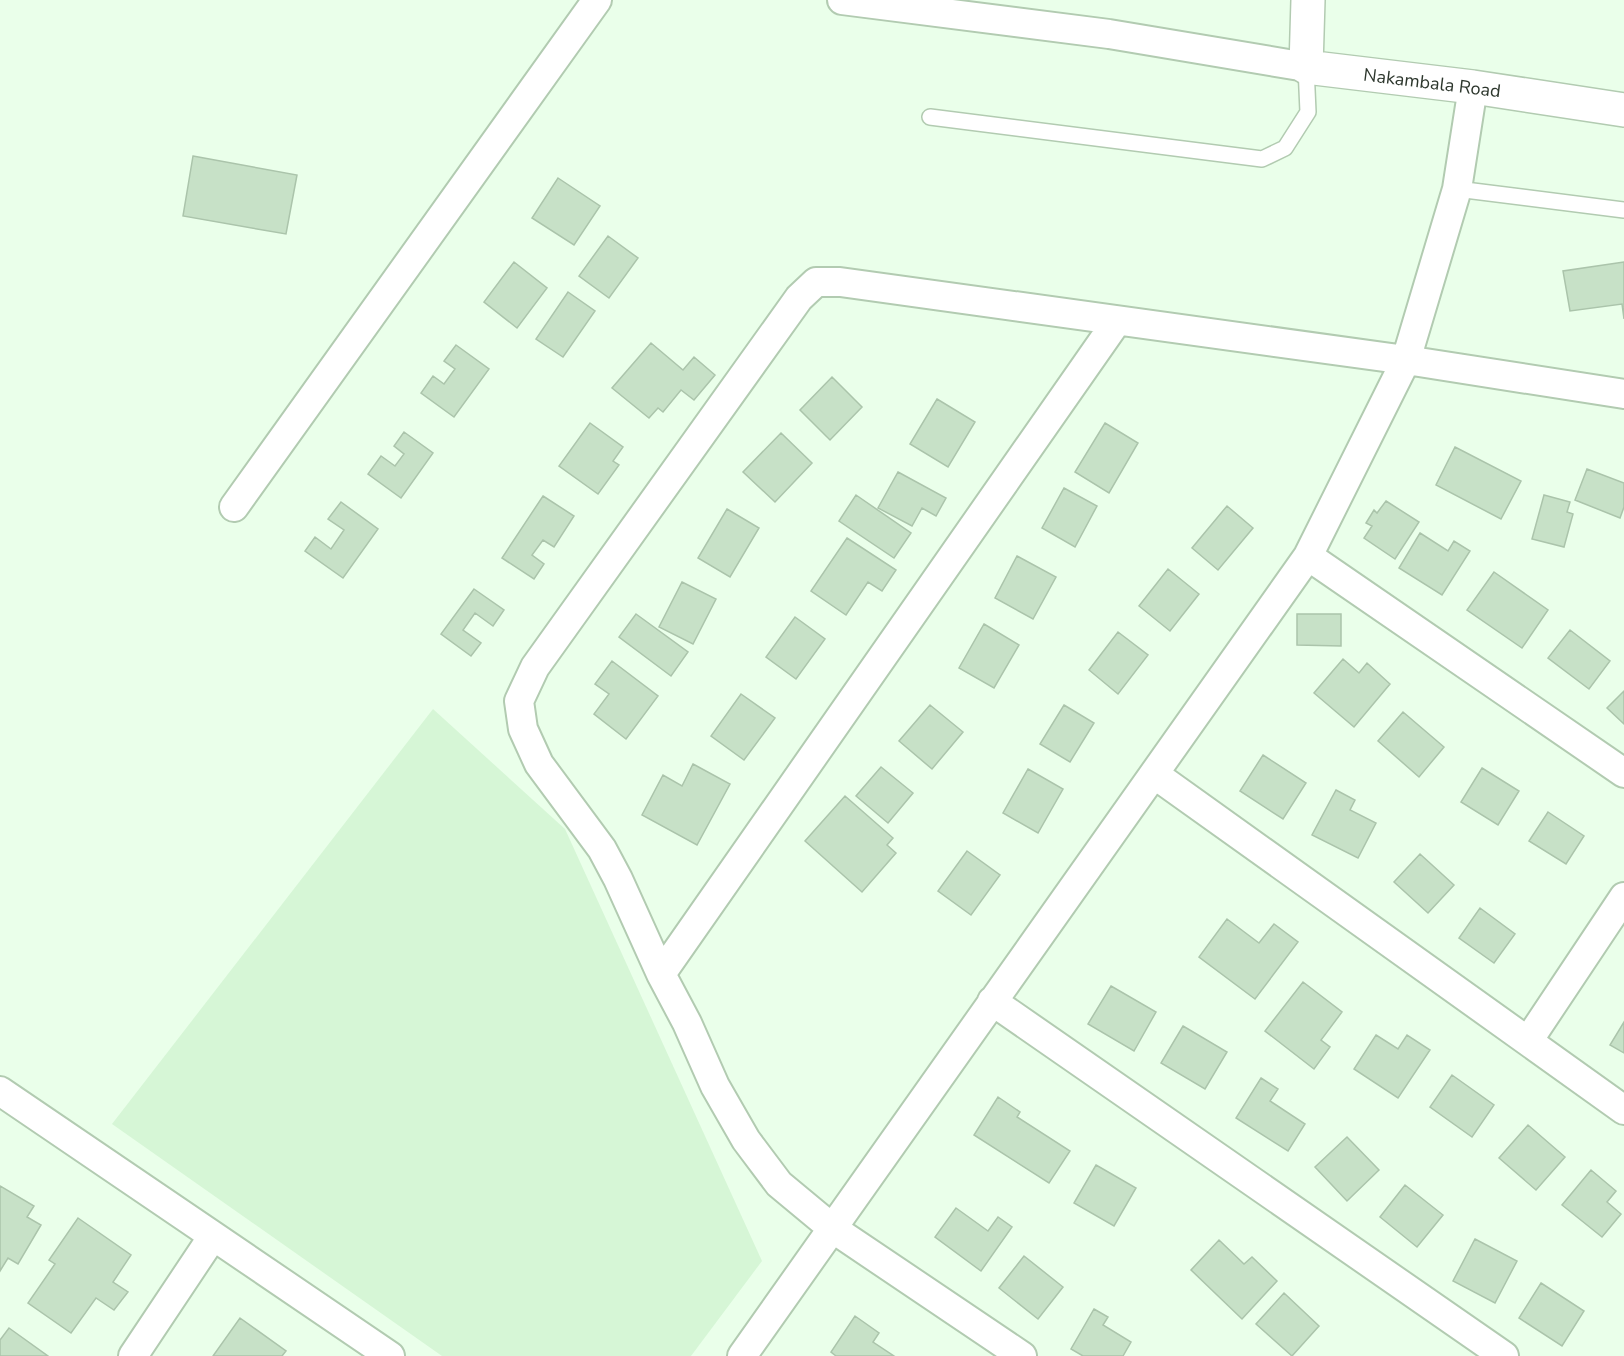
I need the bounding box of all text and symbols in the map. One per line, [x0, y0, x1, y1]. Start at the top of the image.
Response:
street label: Nakambala Road [1362, 63, 1502, 103]

